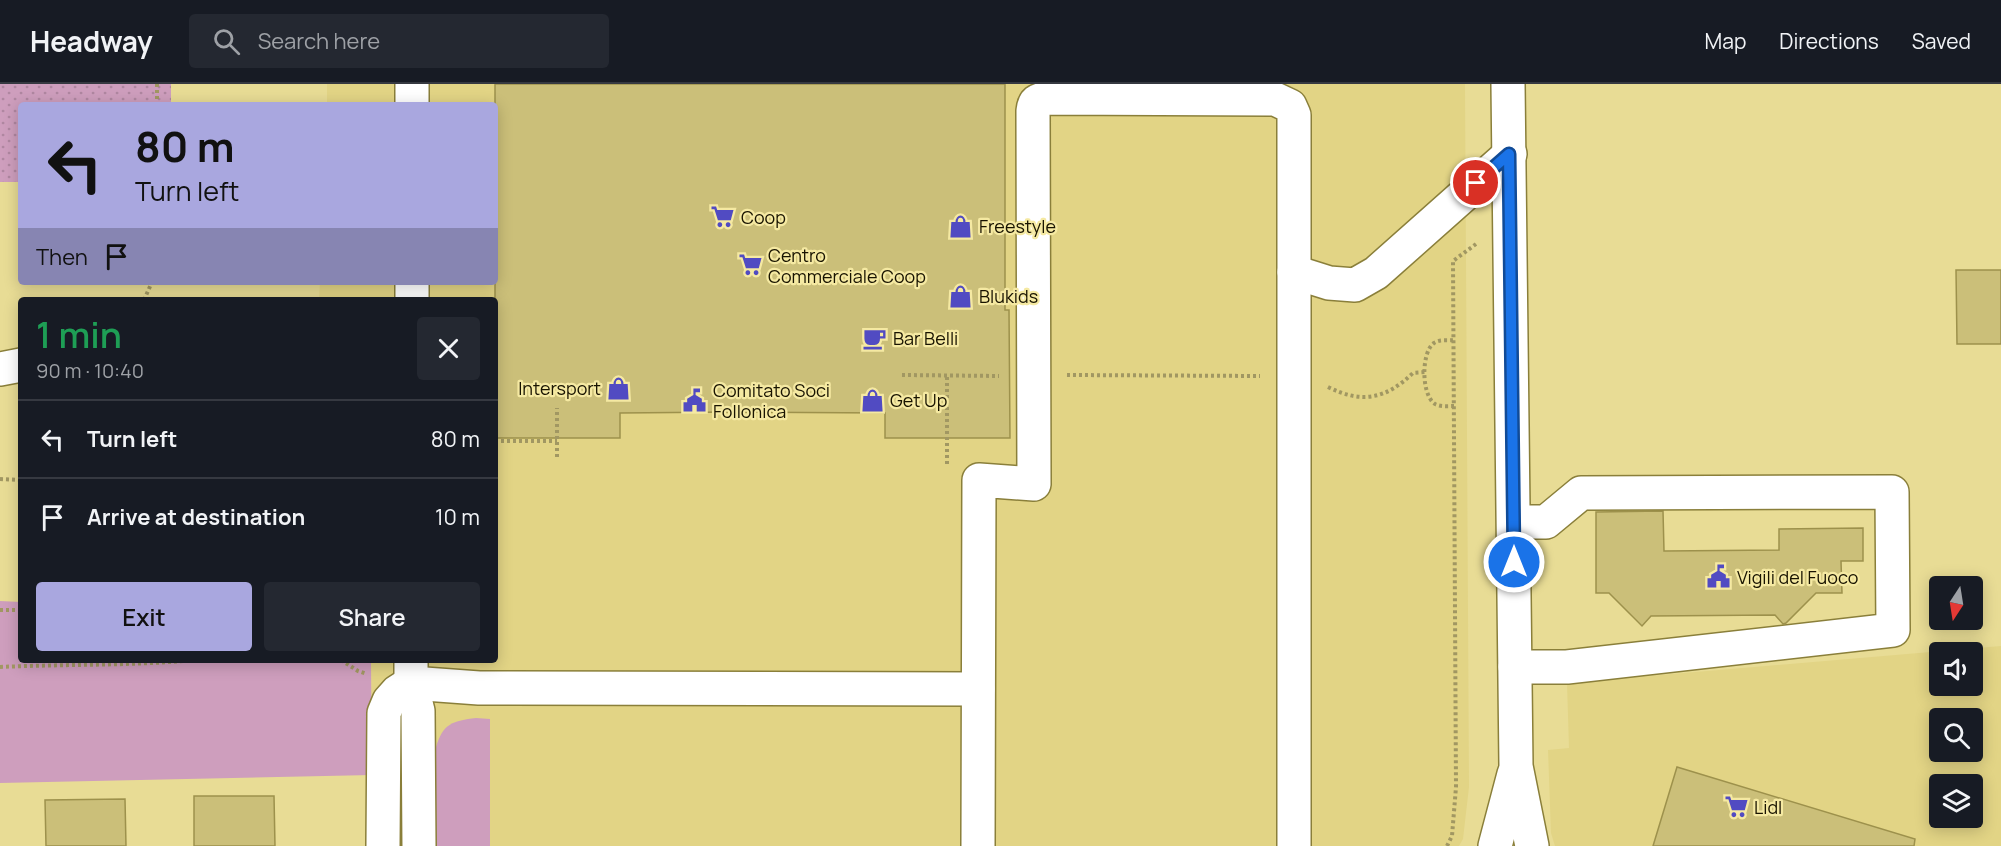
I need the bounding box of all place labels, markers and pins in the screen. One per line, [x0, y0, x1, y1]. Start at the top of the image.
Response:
pin [1450, 157, 1501, 208]
supermarket icon: Coop [710, 204, 736, 230]
place label: Coop [741, 205, 786, 229]
shop icon: Freestyle [948, 213, 974, 239]
place label: Freestyle [979, 214, 1056, 238]
place label: Centro Commerciale Coop [768, 243, 926, 288]
supermarket icon: Centro Commerciale Coop [737, 252, 763, 278]
shop icon: Blukids [948, 283, 974, 309]
place label: Blukids [979, 284, 1038, 308]
cafe icon: Bar Belli [862, 325, 888, 351]
place label: Bar Belli [893, 326, 958, 350]
shop icon: Intersport [606, 375, 632, 401]
place label: Intersport [518, 376, 601, 400]
place label: Comitato Soci Follonica [713, 378, 830, 423]
public building icon: Comitato Soci Follonica [682, 387, 708, 413]
shop icon: Get Up [859, 387, 885, 413]
place label: Get Up [890, 388, 947, 412]
public building icon: Vigili del Fuoco [1706, 564, 1732, 590]
place label: Vigili del Fuoco [1737, 565, 1858, 589]
supermarket icon: Lidl [1723, 794, 1749, 820]
place label: Lidl [1754, 795, 1782, 819]

